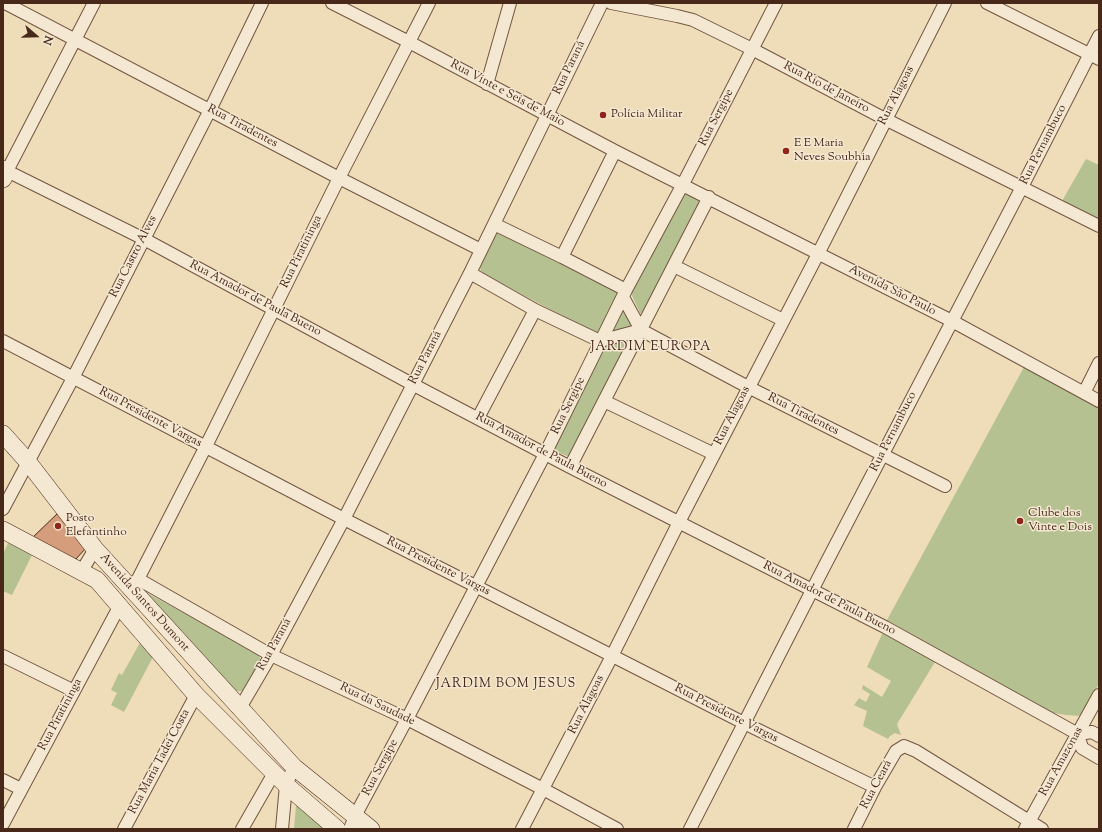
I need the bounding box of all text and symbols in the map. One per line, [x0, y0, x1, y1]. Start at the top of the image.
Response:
north arrow [16, 16, 56, 56]
text: N [38, 33, 56, 47]
street label: Rua Paraná [551, 39, 589, 97]
street label: Rua Vinte e Seis de Maio [447, 58, 567, 130]
street label: Rua Rio de Janeiro [781, 59, 871, 117]
street label: Rua Alagoas [876, 64, 918, 128]
street label: Rua Sergipe [697, 87, 737, 149]
street label: Rua Tiradentes [204, 102, 280, 152]
street label: Rua Pernambuco [1018, 103, 1070, 187]
place label: Polícia Militar [611, 108, 682, 122]
marker: Polícia Militar [598, 110, 608, 120]
place label: E E Maria Neves Soubhia [794, 137, 871, 165]
marker: E E Maria Neves Soubhia [781, 146, 791, 156]
street label: Rua Piratininga [278, 213, 326, 291]
street label: Rua Castro Alves [107, 214, 161, 300]
street label: Rua Amador de Paula Bueno [187, 258, 323, 340]
street label: Avenida São Paulo [846, 263, 938, 319]
street label: Rua Paraná [406, 329, 446, 387]
district label: JARDIM EUROPA [590, 340, 712, 356]
street label: Rua Sergipe [549, 375, 589, 437]
street label: Rua Alagoas [712, 384, 754, 448]
street label: Rua Presidente Vargas [96, 385, 204, 451]
street label: Rua Pernambuco [868, 390, 920, 474]
street label: Rua Tiradentes [765, 391, 841, 439]
street label: Rua Amador de Paula Bueno [473, 410, 609, 492]
place label: Clube dos Vinte e Dois [1028, 507, 1092, 535]
place label: Posto Elefantinho [66, 512, 127, 540]
marker: Clube dos Vinte e Dois [1015, 516, 1025, 526]
marker: Posto Elefantinho [53, 521, 63, 531]
street label: Rua Presidente Vargas [384, 535, 492, 599]
street label: Avenida Santos Dumont [96, 551, 192, 655]
street label: Rua Amador de Paula Bueno [760, 559, 898, 639]
street label: Rua Paraná [255, 616, 295, 674]
street label: Rua Alagoas [566, 673, 608, 737]
street label: Rua Piratininga [36, 677, 86, 753]
district label: JARDIM BOM JESUS [436, 677, 576, 693]
street label: Rua da Saudade [337, 681, 417, 729]
street label: Rua Presidente Vargas [672, 682, 780, 746]
street label: Rua Maria Tadei Costa [126, 707, 194, 817]
street label: Rua Amazonas [1037, 725, 1087, 799]
street label: Rua Sergipe [360, 737, 402, 799]
street label: Rua Ceará [858, 758, 896, 812]

